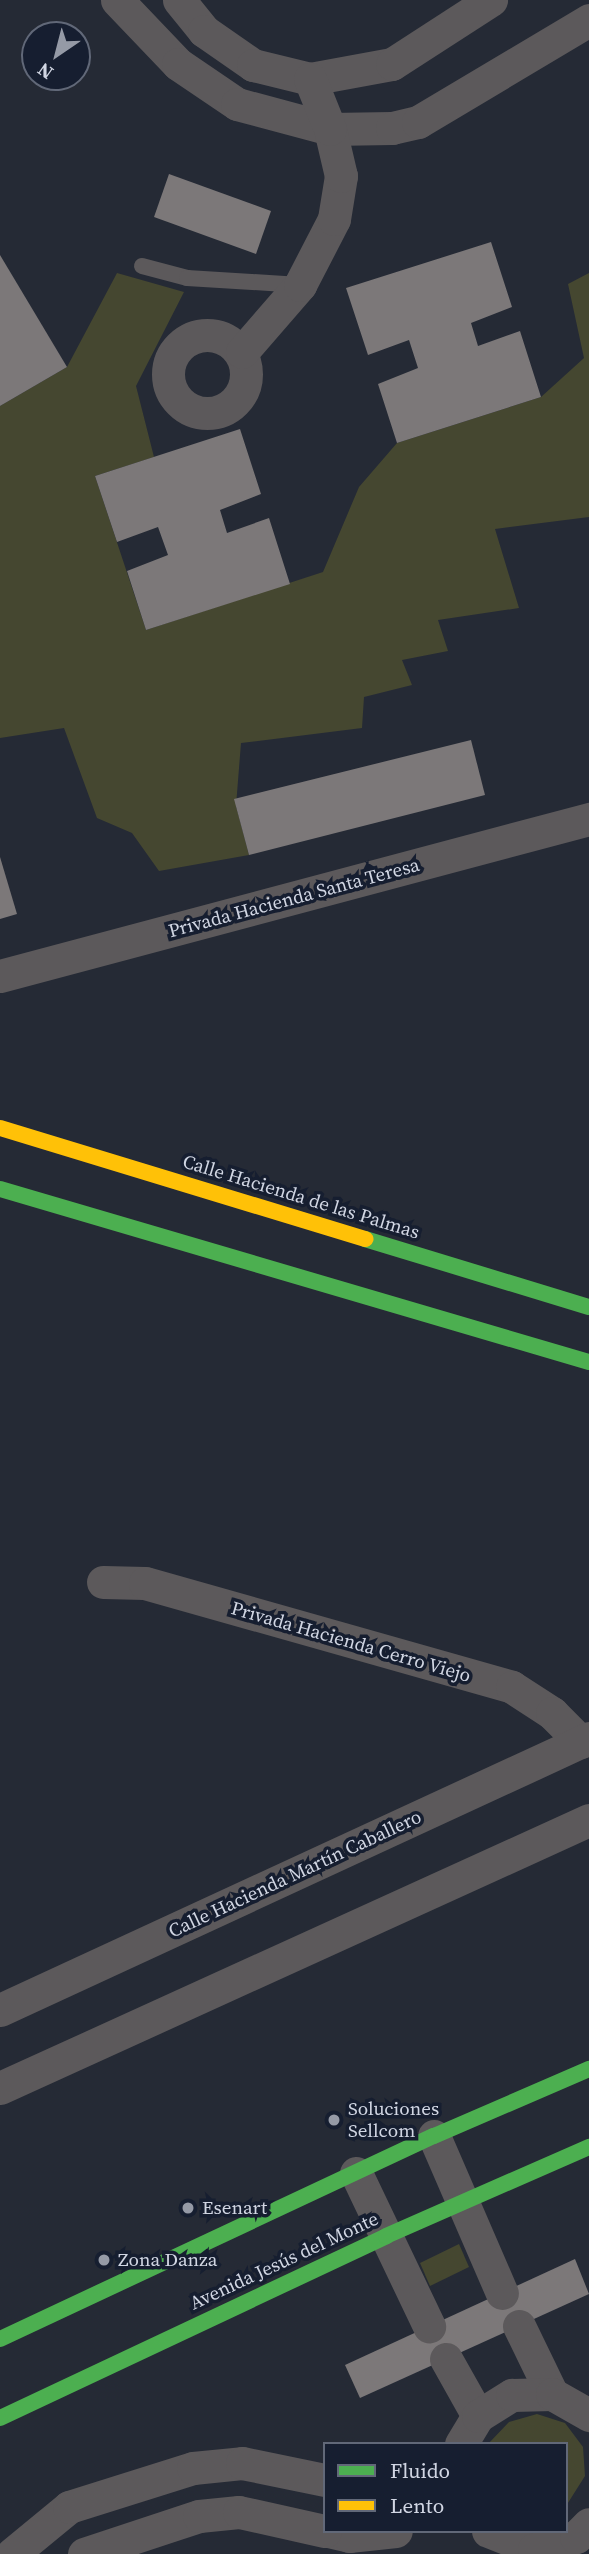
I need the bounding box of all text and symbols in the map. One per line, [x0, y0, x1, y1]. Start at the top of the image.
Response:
north arrow [21, 21, 91, 91]
text: N [32, 57, 58, 86]
street label: Privada Hacienda Santa Teresa [166, 853, 422, 943]
street label: Calle Hacienda de las Palmas [180, 1150, 422, 1244]
street label: Privada Hacienda Cerro Viejo [228, 1597, 474, 1687]
street label: Calle Hacienda Martín Caballero [165, 1805, 425, 1943]
place label: Soluciones Sellcom [348, 2098, 439, 2142]
marker: Soluciones Sellcom [326, 2112, 342, 2128]
place label: Esenart [202, 2197, 267, 2219]
marker: Esenart [180, 2200, 196, 2216]
street label: Avenida Jesús del Monte [186, 2207, 382, 2315]
place label: Zona Danza [118, 2249, 217, 2271]
marker: Zona Danza [96, 2252, 112, 2268]
legend [323, 2442, 568, 2533]
text: Fluido [390, 2456, 450, 2485]
text: Lento [390, 2491, 444, 2520]

